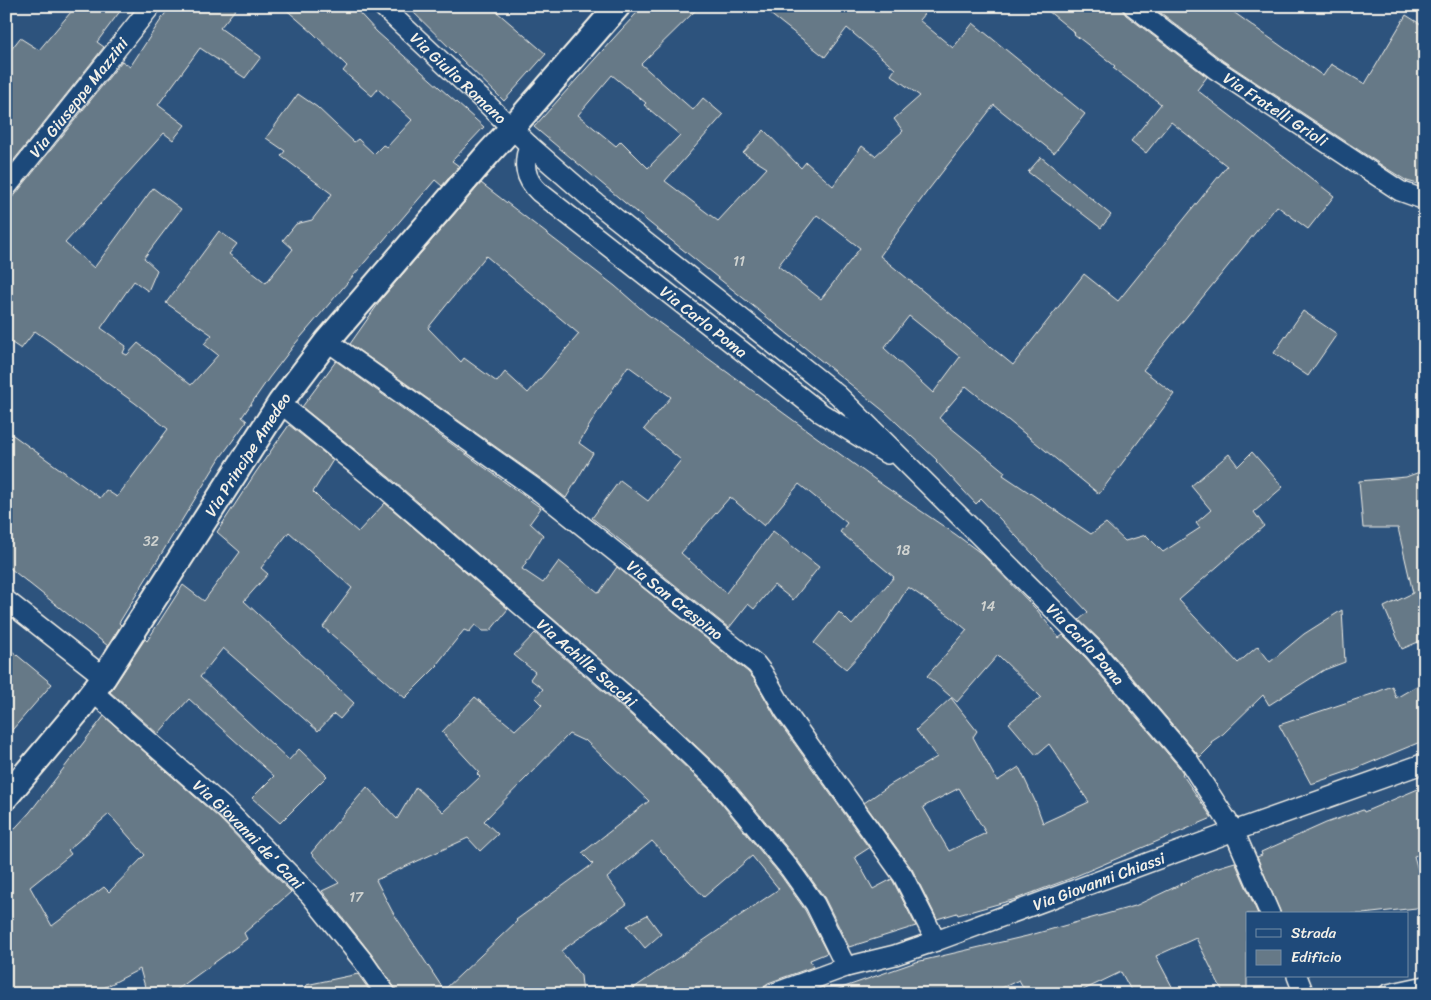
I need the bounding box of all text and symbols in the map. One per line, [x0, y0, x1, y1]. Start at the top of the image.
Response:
street label: Via Giulio Romano [403, 24, 514, 131]
street label: Via Giuseppe Mazzini [21, 30, 136, 164]
street label: Via Fratelli Grioli [1217, 64, 1334, 155]
house number: 11 [733, 249, 745, 274]
street label: Via Carlo Poma [654, 277, 754, 365]
street label: Via Principe Amedeo [196, 385, 298, 522]
house number: 32 [143, 529, 159, 554]
house number: 18 [896, 538, 911, 563]
street label: Via San Crespino [620, 552, 730, 648]
house number: 14 [981, 594, 996, 619]
street label: Via Carlo Poma [1039, 595, 1133, 692]
street label: Via Achille Sacchi [530, 610, 645, 715]
street label: Via Giovanni de' Cani [186, 772, 312, 897]
street label: Via Giovanni Chiassi [1028, 843, 1170, 919]
house number: 17 [349, 885, 364, 910]
legend [1246, 912, 1408, 978]
text: Strada [1291, 920, 1337, 946]
text: Edificio [1291, 944, 1342, 970]

